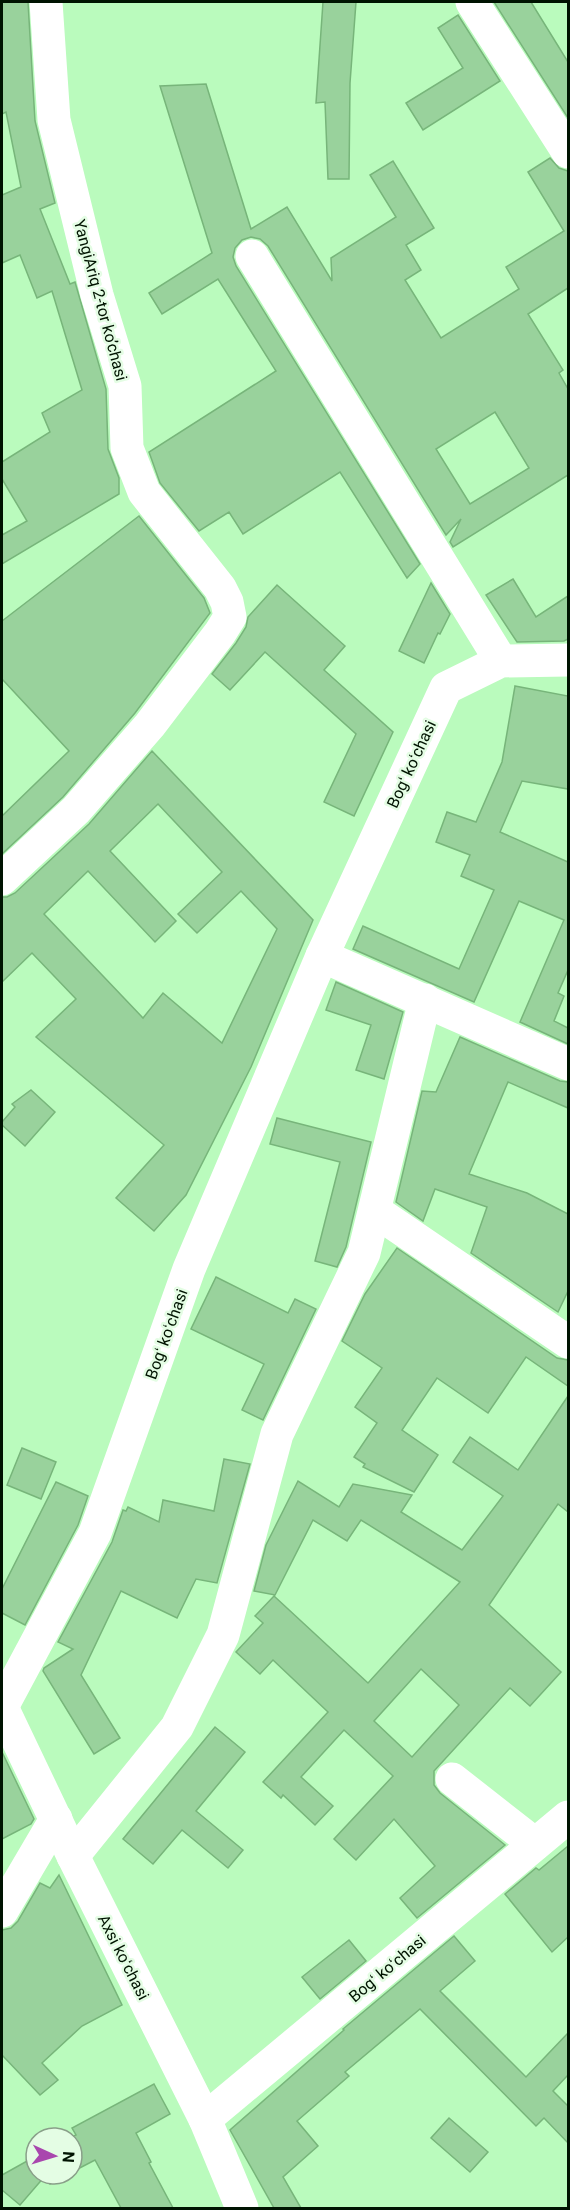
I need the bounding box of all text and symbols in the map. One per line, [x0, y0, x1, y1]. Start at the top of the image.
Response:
street label: YangiАriq 2-tor koʼchasi [70, 217, 131, 383]
street label: Bogʻ koʻchasi [383, 717, 440, 811]
street label: Bogʻ koʻchasi [141, 1287, 192, 1382]
street label: Axsi koʻchasi [94, 1911, 153, 2003]
street label: Bogʻ koʻchasi [345, 1931, 430, 2006]
north arrow [24, 2126, 84, 2186]
text: N [59, 2151, 78, 2163]

